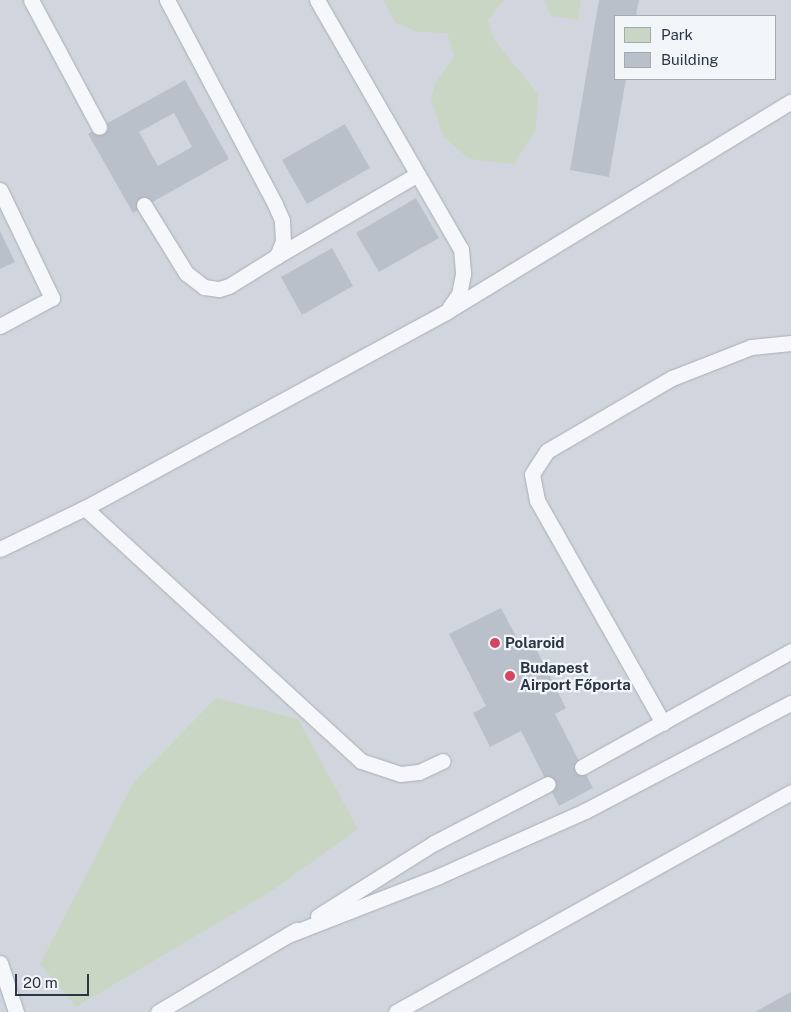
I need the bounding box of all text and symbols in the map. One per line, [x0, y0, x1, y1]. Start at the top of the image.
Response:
legend [614, 15, 776, 80]
text: Park [661, 26, 693, 43]
text: Building [661, 51, 719, 68]
place label: Polaroid [505, 634, 564, 652]
marker: Polaroid [489, 637, 501, 649]
place label: Budapest Airport Főporta [520, 658, 631, 693]
marker: Budapest Airport Főporta [504, 670, 516, 682]
scale bar [18, 964, 91, 996]
text: 20 m [23, 974, 58, 991]

